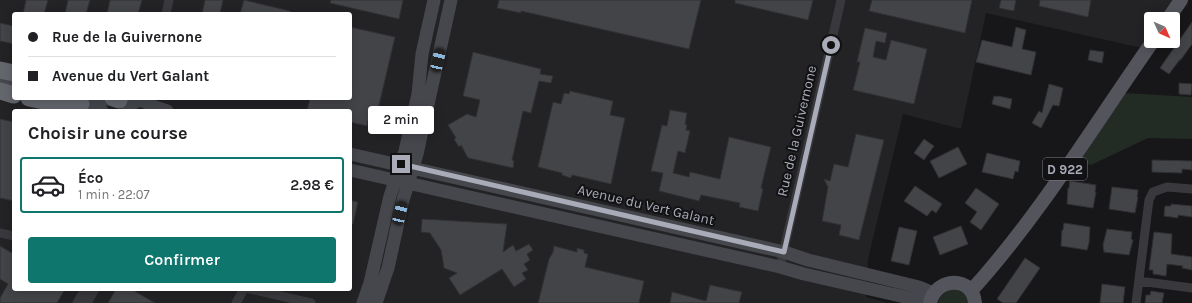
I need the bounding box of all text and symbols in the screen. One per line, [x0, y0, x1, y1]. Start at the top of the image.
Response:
north arrow [1144, 12, 1180, 48]
map controls [1144, 12, 1180, 48]
text: Rue de la Guivernone [52, 28, 202, 46]
route start [822, 36, 840, 54]
car [429, 47, 447, 73]
street label: Rue de la Guivernone [774, 64, 820, 198]
text: Avenue du Vert Galant [52, 67, 209, 85]
callout: 2 min [368, 106, 434, 134]
text: 2 min [383, 112, 419, 127]
text: Choisir une course [28, 122, 187, 144]
route end [392, 155, 410, 173]
road number: D 922 [1043, 158, 1087, 180]
icon: car [30, 167, 66, 203]
text: Éco [78, 169, 103, 187]
text: 2.98 € [290, 176, 334, 194]
street label: Avenue du Vert Galant [576, 181, 716, 229]
text: 1 min · 22:07 [78, 187, 150, 202]
car [391, 200, 409, 226]
button: Confirmer [28, 237, 336, 283]

